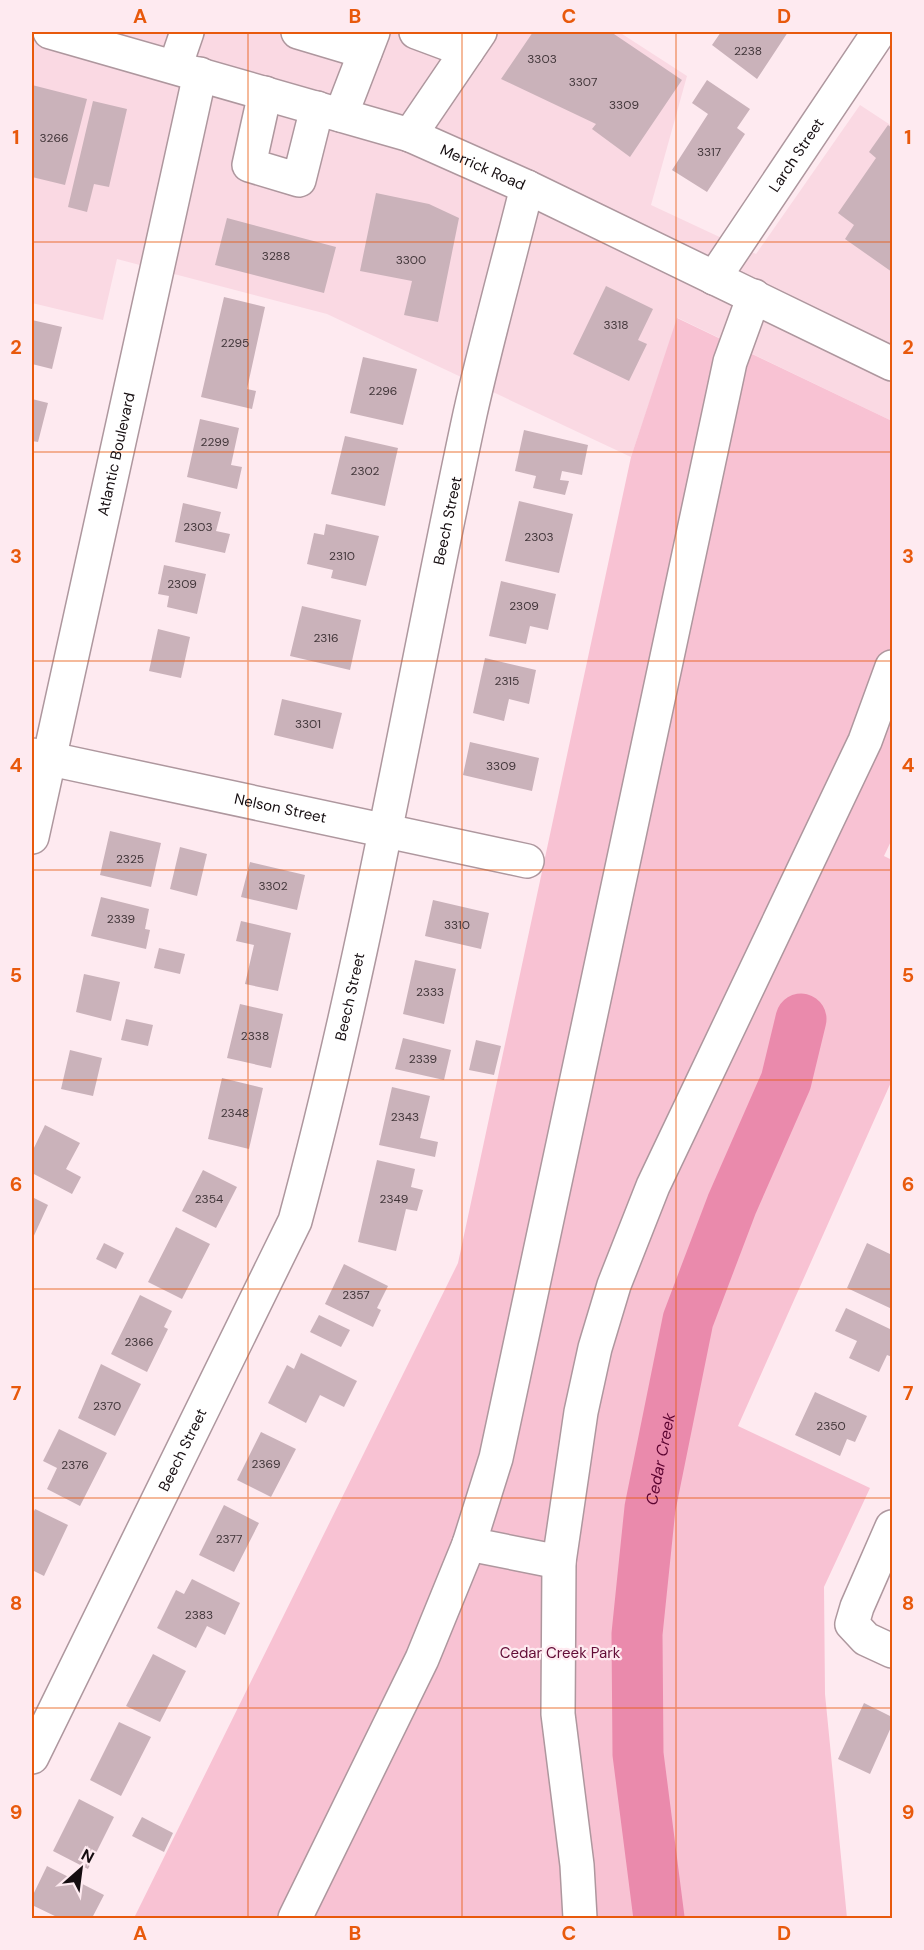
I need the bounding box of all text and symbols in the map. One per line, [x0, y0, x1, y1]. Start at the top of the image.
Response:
text: A [133, 3, 147, 29]
text: B [349, 3, 361, 29]
text: C [562, 3, 576, 29]
text: D [777, 3, 791, 29]
house number: 2238 [734, 43, 762, 59]
house number: 3303 [527, 51, 557, 67]
house number: 3307 [569, 74, 597, 90]
house number: 3309 [609, 97, 639, 113]
street label: Larch Street [764, 114, 829, 196]
text: 1 [12, 124, 20, 150]
text: 1 [904, 124, 912, 150]
house number: 3266 [39, 130, 69, 146]
street label: Merrick Road [437, 140, 528, 195]
house number: 3317 [697, 144, 721, 160]
house number: 3288 [262, 248, 290, 264]
house number: 3300 [396, 252, 426, 268]
house number: 3318 [603, 317, 629, 333]
text: 2 [10, 334, 22, 360]
text: 2 [902, 334, 914, 360]
house number: 2295 [221, 335, 249, 351]
house number: 2296 [369, 383, 397, 399]
street label: Atlantic Boulevard [93, 390, 140, 518]
house number: 2299 [201, 434, 229, 450]
house number: 2302 [350, 463, 380, 479]
street label: Beech Street [429, 474, 467, 567]
house number: 2303 [183, 519, 213, 535]
house number: 2303 [524, 529, 554, 545]
text: 3 [10, 543, 22, 569]
text: 3 [902, 543, 914, 569]
house number: 2310 [329, 548, 355, 564]
house number: 2309 [167, 576, 197, 592]
house number: 2309 [509, 598, 539, 614]
house number: 2316 [313, 630, 339, 646]
house number: 2315 [495, 673, 519, 689]
house number: 3301 [295, 716, 321, 732]
text: 4 [10, 752, 23, 778]
text: 4 [902, 752, 915, 778]
house number: 3309 [486, 758, 516, 774]
street label: Nelson Street [232, 789, 328, 828]
house number: 2325 [116, 851, 144, 867]
house number: 3302 [258, 878, 288, 894]
house number: 2339 [107, 911, 135, 927]
house number: 3310 [444, 917, 470, 933]
street label: Beech Street [330, 951, 369, 1043]
text: 5 [10, 962, 22, 988]
text: 5 [902, 962, 914, 988]
house number: 2333 [416, 984, 444, 1000]
house number: 2338 [241, 1028, 269, 1044]
house number: 2339 [409, 1051, 437, 1067]
house number: 2348 [221, 1105, 249, 1121]
house number: 2343 [391, 1109, 419, 1125]
text: 6 [10, 1171, 22, 1197]
text: 6 [902, 1171, 914, 1197]
house number: 2354 [195, 1191, 223, 1207]
house number: 2349 [380, 1191, 408, 1207]
house number: 2357 [342, 1287, 370, 1303]
house number: 2366 [124, 1334, 154, 1350]
text: 7 [11, 1380, 22, 1406]
text: 7 [903, 1380, 914, 1406]
house number: 2370 [93, 1398, 121, 1414]
street label: Beech Street [154, 1405, 211, 1495]
water label: Cedar Creek [641, 1410, 680, 1507]
house number: 2350 [816, 1418, 846, 1434]
house number: 2369 [252, 1456, 280, 1472]
house number: 2376 [61, 1457, 89, 1473]
house number: 2377 [216, 1531, 242, 1547]
text: 8 [10, 1590, 22, 1616]
text: 8 [902, 1590, 914, 1616]
house number: 2383 [185, 1607, 213, 1623]
park label: Cedar Creek Park [500, 1643, 621, 1663]
text: 9 [10, 1799, 22, 1825]
text: 9 [902, 1799, 914, 1825]
north arrow [51, 1839, 111, 1899]
text: N [78, 1844, 98, 1868]
text: A [133, 1920, 147, 1946]
text: B [349, 1920, 361, 1946]
text: C [562, 1920, 576, 1946]
text: D [777, 1920, 791, 1946]

